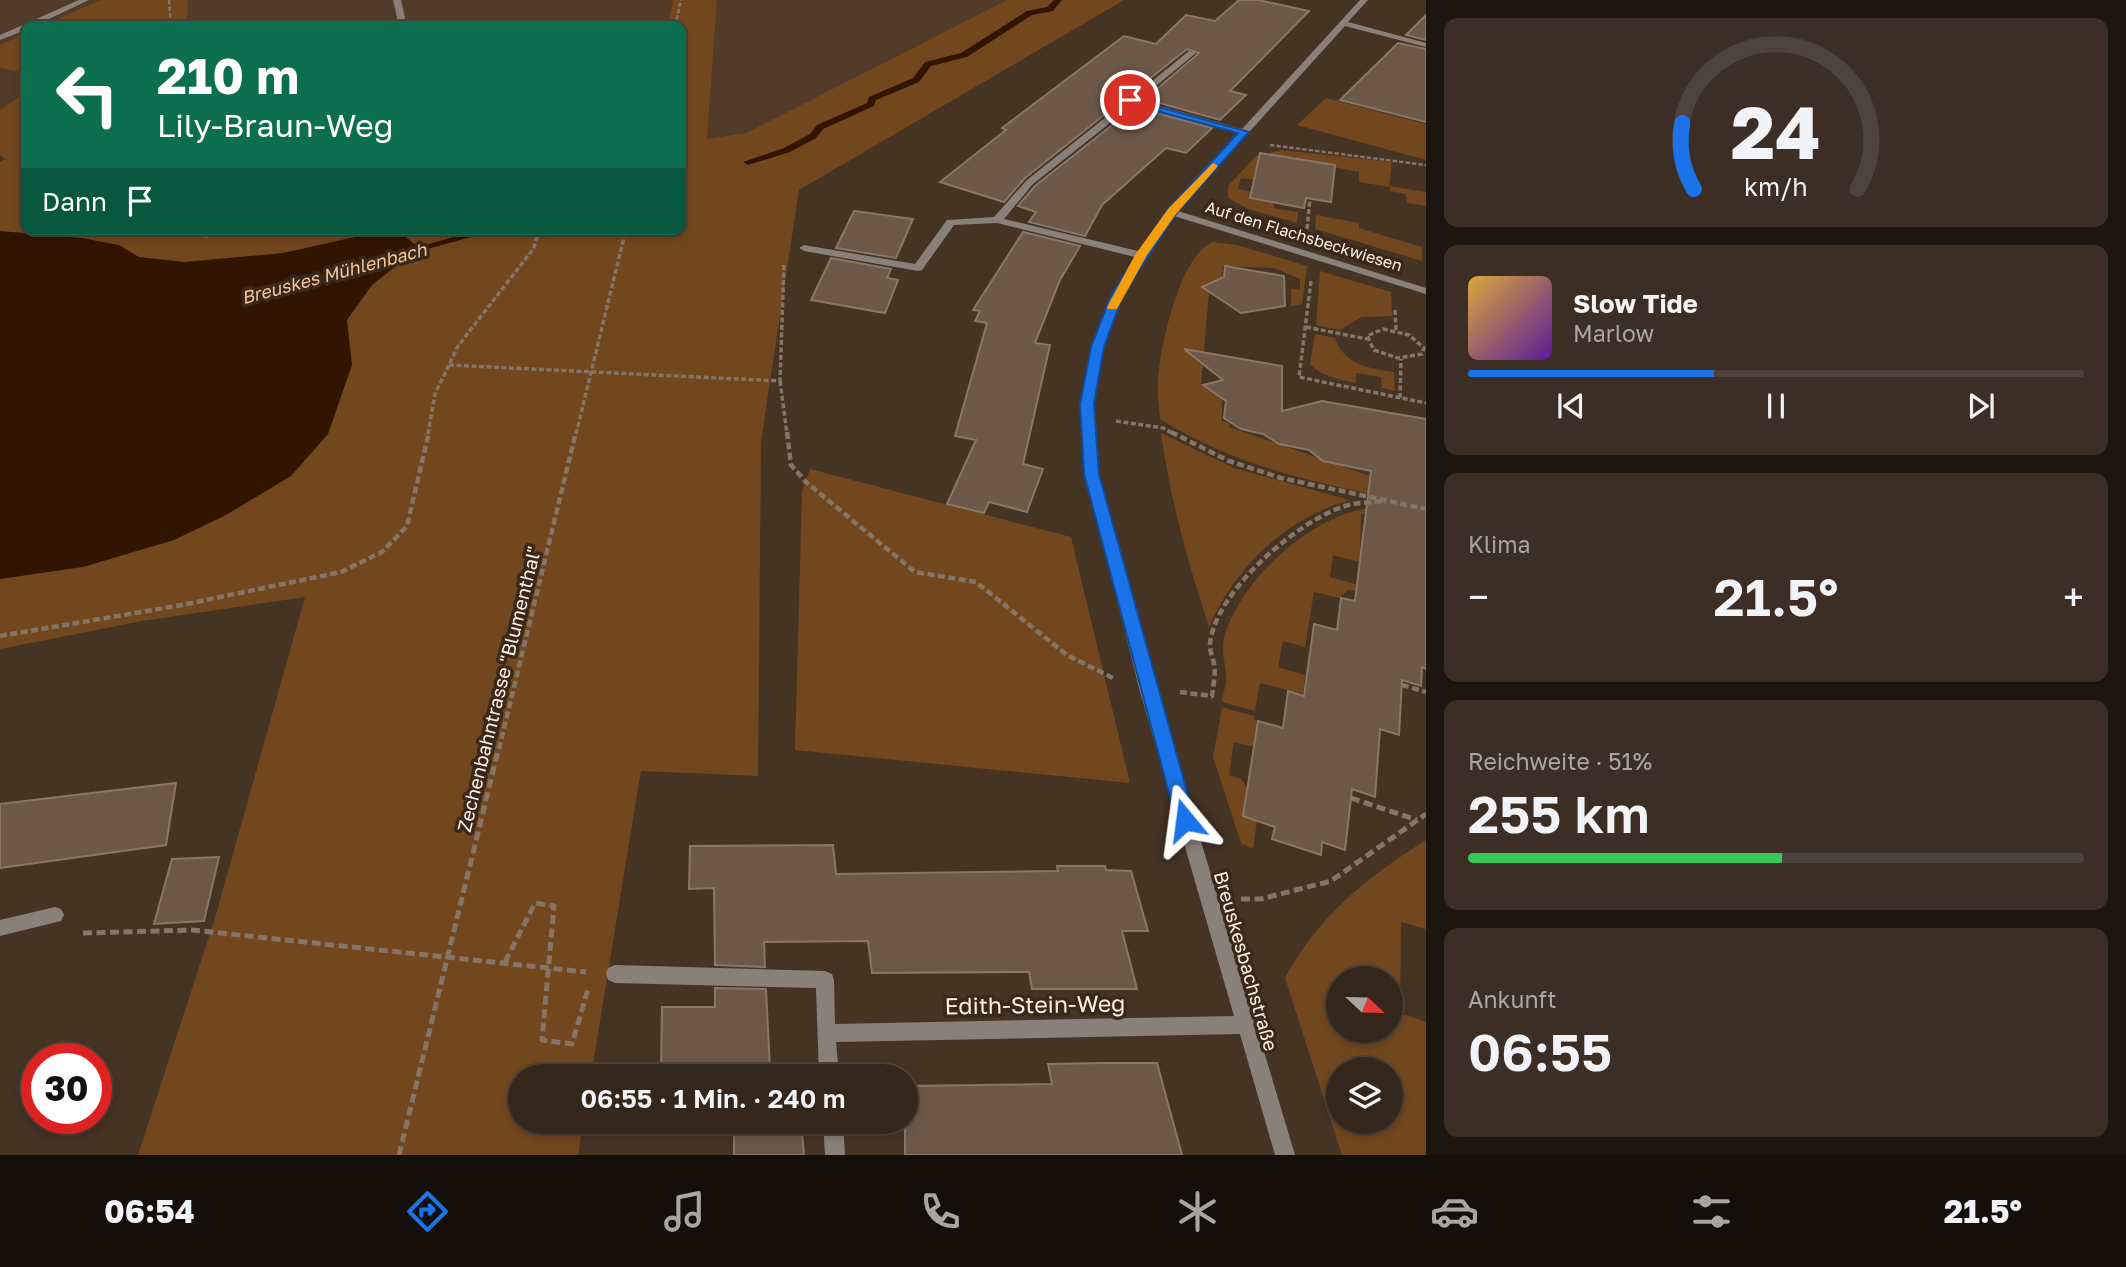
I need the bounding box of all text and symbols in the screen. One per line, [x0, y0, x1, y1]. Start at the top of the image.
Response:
text: 210 m [157, 46, 299, 105]
icon: left [42, 49, 133, 140]
pin [1100, 70, 1160, 130]
icon: arrive [1111, 81, 1149, 119]
text: 24 [1731, 88, 1821, 175]
text: Lily-Braun-Weg [157, 106, 393, 144]
text: km/h [1744, 171, 1808, 202]
icon: arrive [121, 182, 159, 220]
text: Dann [42, 186, 107, 217]
street label: Auf den Flachsbeckwiesen [1203, 197, 1405, 275]
water label: Breuskes Mühlenbach [239, 237, 430, 308]
text: Slow Tide [1573, 288, 1698, 319]
text: Marlow [1573, 319, 1654, 347]
icon: previous [1552, 387, 1590, 425]
icon: pause [1757, 387, 1795, 425]
icon: next [1962, 387, 2000, 425]
text: Klima [1468, 530, 1531, 558]
street label: Zechenbahntrasse "Blumenthal" [452, 544, 545, 834]
text: 21.5° [1714, 565, 1838, 627]
text: − [1468, 574, 1489, 619]
text: + [2063, 574, 2084, 619]
text: Reichweite · 51% [1468, 747, 1652, 775]
text: 255 km [1468, 782, 1650, 844]
position arrow [1148, 783, 1222, 857]
street label: Breuskesbachstraße [1210, 868, 1283, 1053]
north arrow [1326, 966, 1404, 1043]
map controls [1326, 966, 1403, 1134]
text: Ankunft [1468, 985, 1556, 1013]
street label: Edith-Stein-Weg [944, 988, 1126, 1020]
text: 06:55 [1468, 1020, 1612, 1082]
speed limit sign: 30 [21, 1043, 112, 1134]
button: layers [1326, 1057, 1403, 1134]
text: 06:55 · 1 Min. · 240 m [580, 1083, 846, 1114]
icon: directions [403, 1187, 452, 1236]
icon: music [660, 1187, 709, 1236]
icon: phone [916, 1187, 965, 1236]
icon: climate [1173, 1187, 1222, 1236]
icon: car [1430, 1187, 1479, 1236]
icon: filters [1687, 1187, 1736, 1236]
text: 06:54 [104, 1192, 195, 1230]
text: 21.5° [1944, 1192, 2022, 1230]

